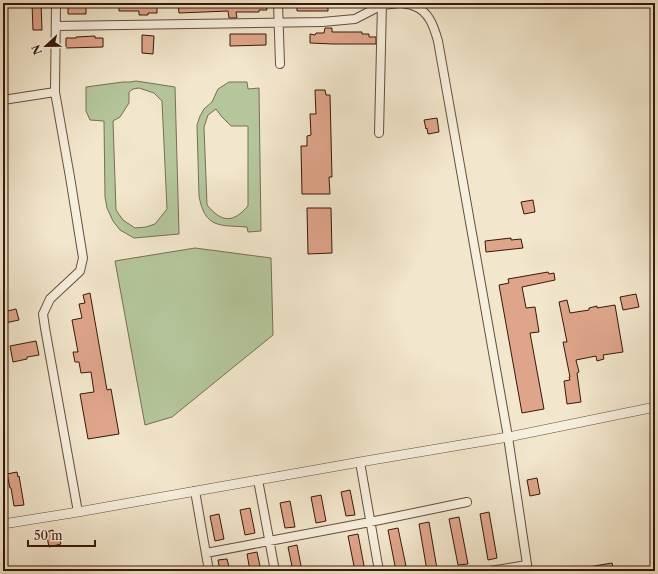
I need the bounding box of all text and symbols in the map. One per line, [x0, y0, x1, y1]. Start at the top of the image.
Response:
north arrow [26, 26, 66, 66]
text: N [28, 42, 45, 57]
scale bar [28, 522, 95, 548]
text: 50 m [34, 528, 63, 543]

